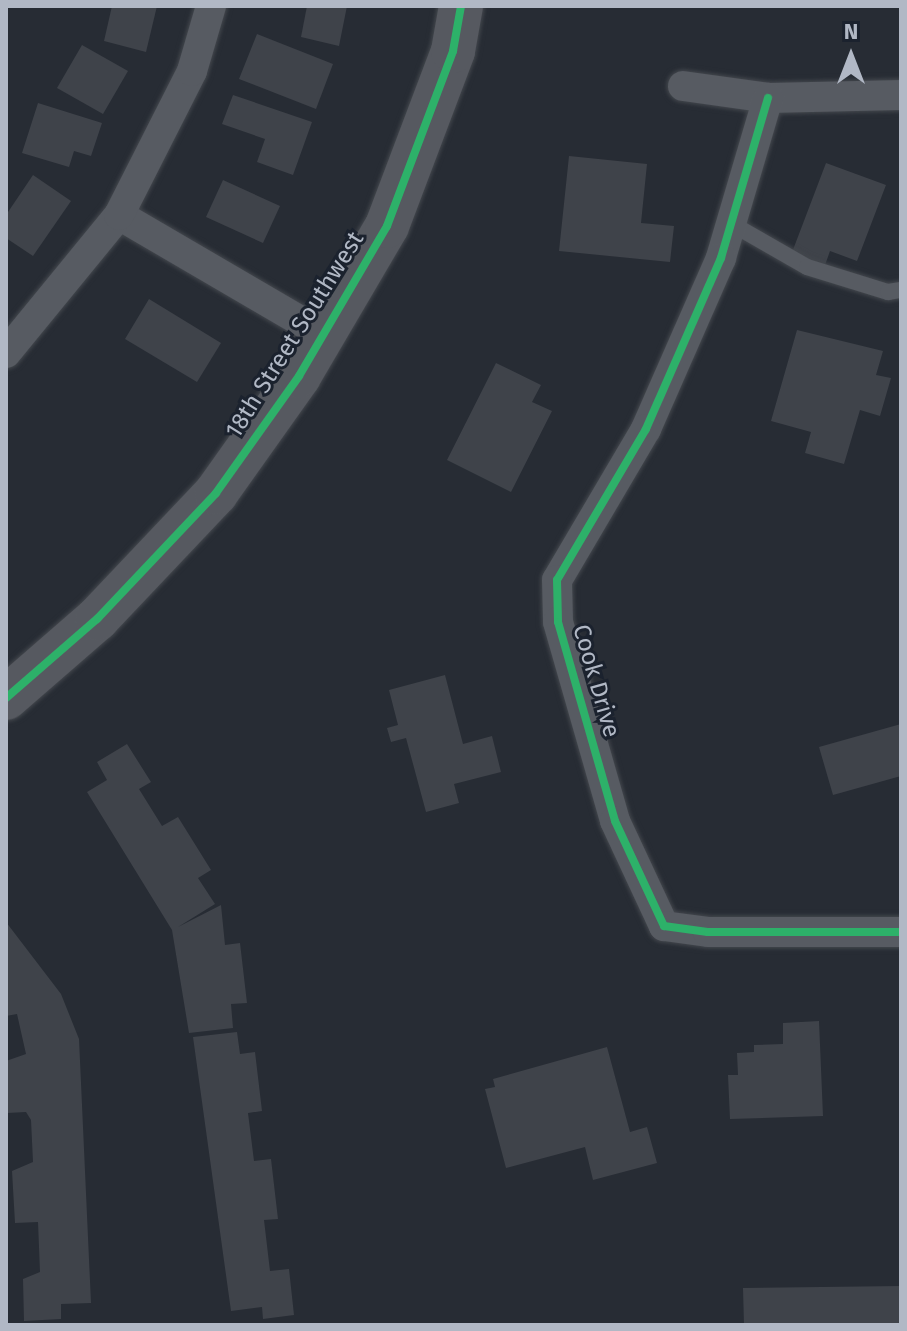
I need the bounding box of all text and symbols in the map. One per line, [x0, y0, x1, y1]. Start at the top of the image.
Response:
north arrow [811, 16, 891, 96]
text: N [844, 18, 858, 45]
street label: 18th Street Southwest [220, 226, 370, 444]
street label: Cook Drive [566, 621, 626, 741]

